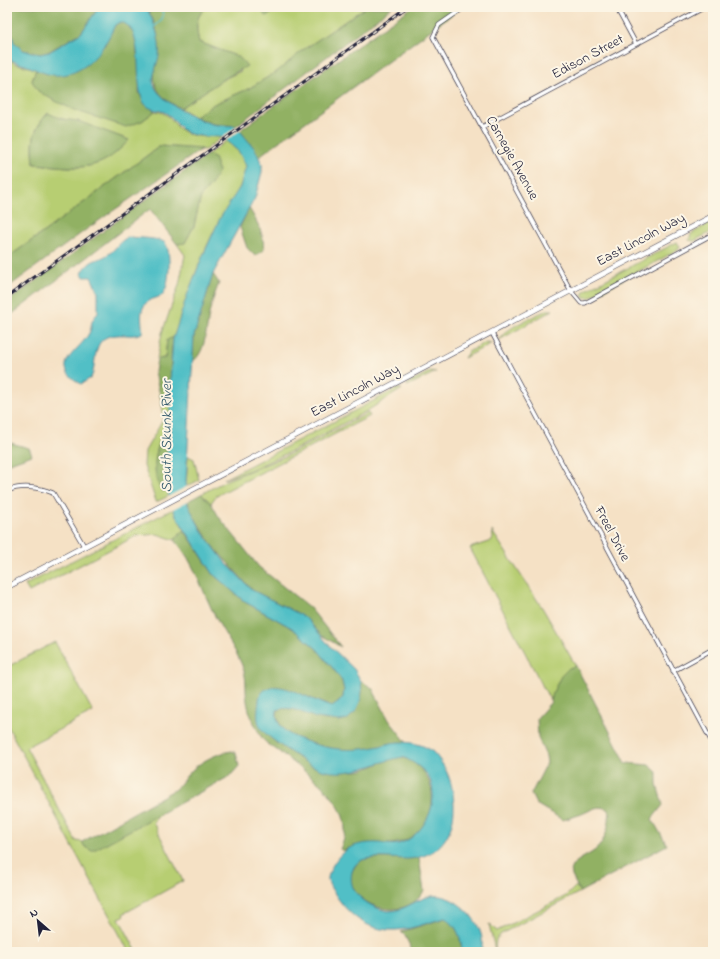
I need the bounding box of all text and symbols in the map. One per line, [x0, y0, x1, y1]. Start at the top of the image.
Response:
street label: Edison Street [548, 29, 628, 85]
street label: Carnegie Avenue [479, 112, 544, 205]
street label: East Lincoln Way [593, 208, 690, 273]
street label: East Lincoln Way [307, 359, 404, 424]
water label: South Skunk River [156, 377, 178, 492]
street label: Freel Drive [588, 502, 636, 566]
north arrow [18, 901, 58, 941]
text: N [27, 904, 41, 922]

